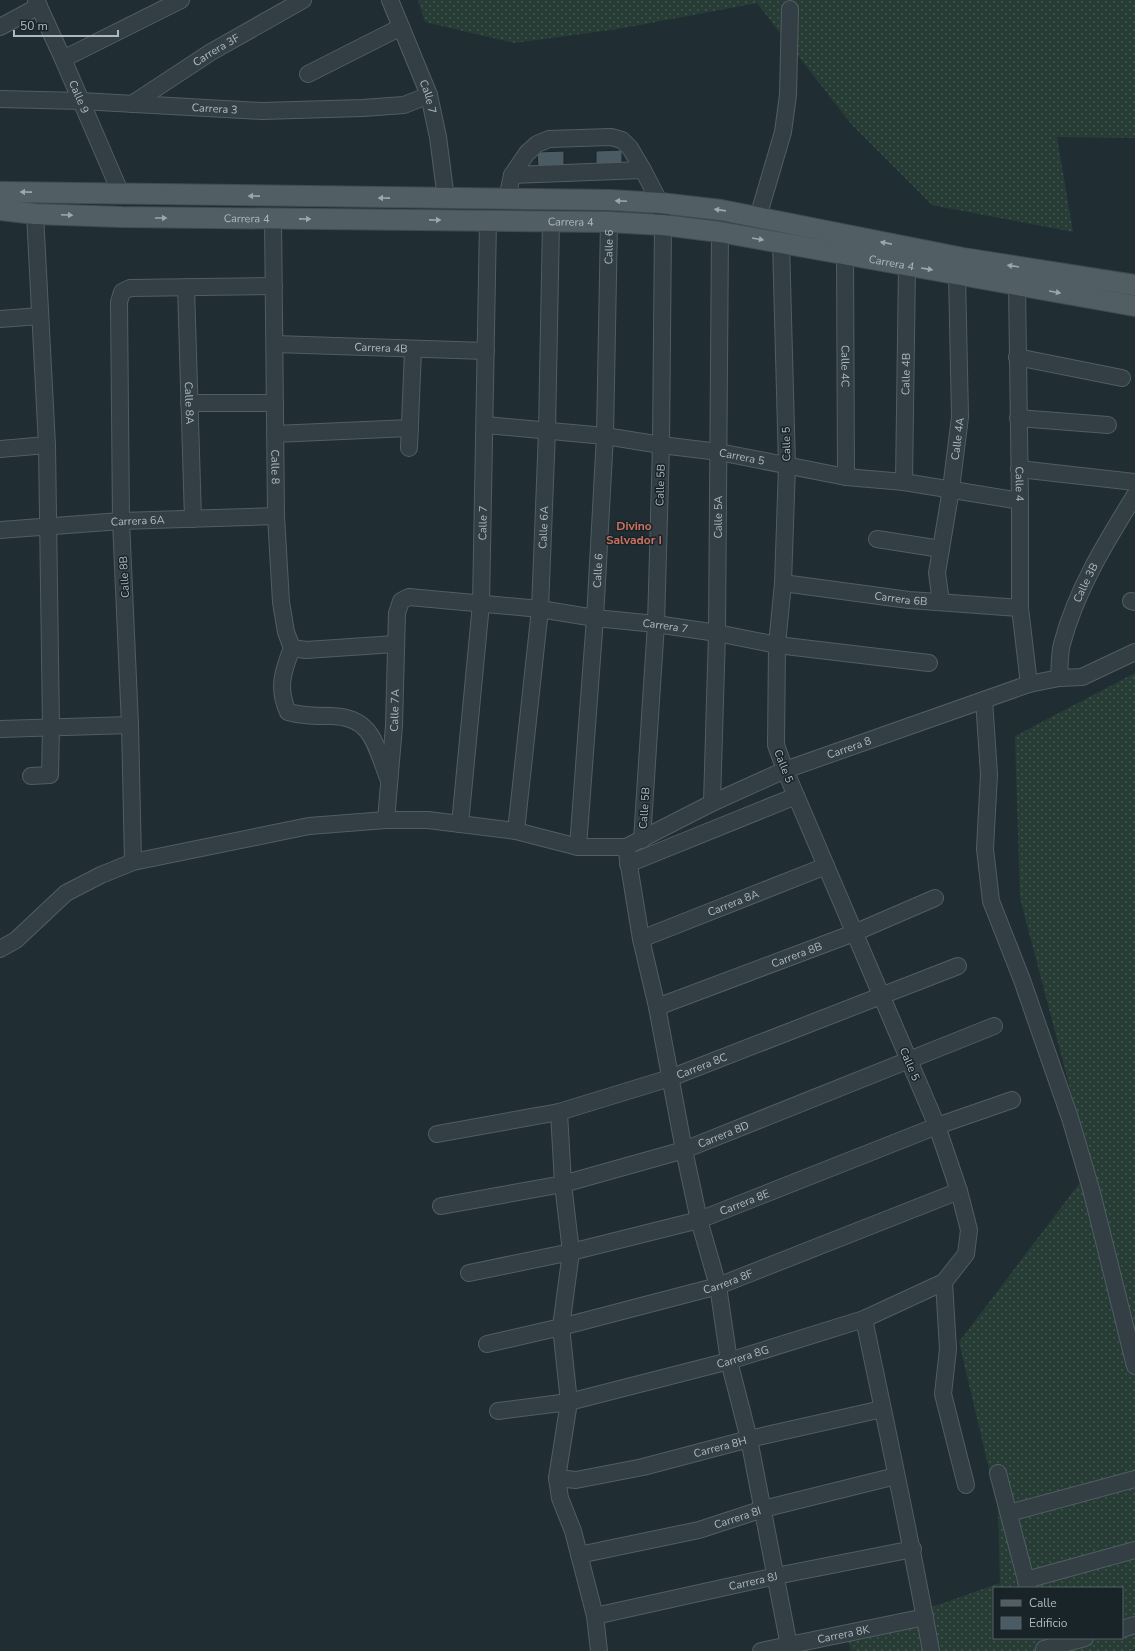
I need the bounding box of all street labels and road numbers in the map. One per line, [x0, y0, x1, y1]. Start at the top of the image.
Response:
street label: Carrera 3F [190, 30, 242, 70]
street label: Calle 7 [415, 77, 440, 115]
street label: Calle 9 [65, 78, 93, 116]
street label: Carrera 3 [191, 100, 238, 118]
street label: Carrera 4 [224, 211, 270, 227]
street label: Carrera 4 [548, 214, 594, 230]
street label: Calle 6 [601, 229, 617, 265]
street label: Carrera 4 [867, 252, 916, 275]
street label: Carrera 4B [354, 340, 408, 356]
street label: Calle 4C [837, 345, 853, 387]
street label: Calle 4B [898, 353, 914, 395]
street label: Calle 8A [181, 381, 197, 425]
street label: Calle 4A [948, 417, 968, 461]
street label: Calle 5 [779, 426, 794, 462]
street label: Carrera 5 [718, 445, 766, 469]
street label: Calle 8 [267, 449, 283, 485]
street label: Calle 5B [652, 464, 669, 506]
street label: Calle 4 [1012, 466, 1027, 502]
street label: Calle 5A [711, 496, 726, 539]
street label: Calle 7 [475, 505, 491, 541]
street label: Calle 6A [535, 506, 552, 549]
street label: Carrera 6A [110, 513, 165, 530]
street label: Calle 6 [590, 553, 607, 589]
street label: Calle 8B [116, 555, 133, 598]
street label: Calle 3B [1070, 560, 1102, 605]
street label: Carrera 6B [873, 588, 928, 609]
street label: Carrera 7 [642, 616, 689, 637]
street label: Calle 7A [387, 689, 403, 732]
street label: Carrera 8 [825, 733, 874, 763]
street label: Calle 5 [770, 747, 797, 785]
street label: Calle 5B [636, 786, 653, 830]
street label: Carrera 8A [705, 886, 761, 920]
street label: Carrera 8B [769, 939, 824, 971]
street label: Calle 5 [896, 1045, 923, 1084]
street label: Carrera 8C [674, 1050, 729, 1083]
street label: Carrera 8D [696, 1118, 751, 1152]
street label: Carrera 8E [718, 1186, 772, 1219]
street label: Carrera 8F [702, 1266, 755, 1298]
street label: Carrera 8G [715, 1342, 771, 1372]
street label: Carrera 8H [692, 1433, 748, 1461]
street label: Carrera 8I [712, 1503, 763, 1533]
street label: Carrera 8J [727, 1569, 779, 1594]
street label: Carrera 8K [816, 1622, 872, 1647]

